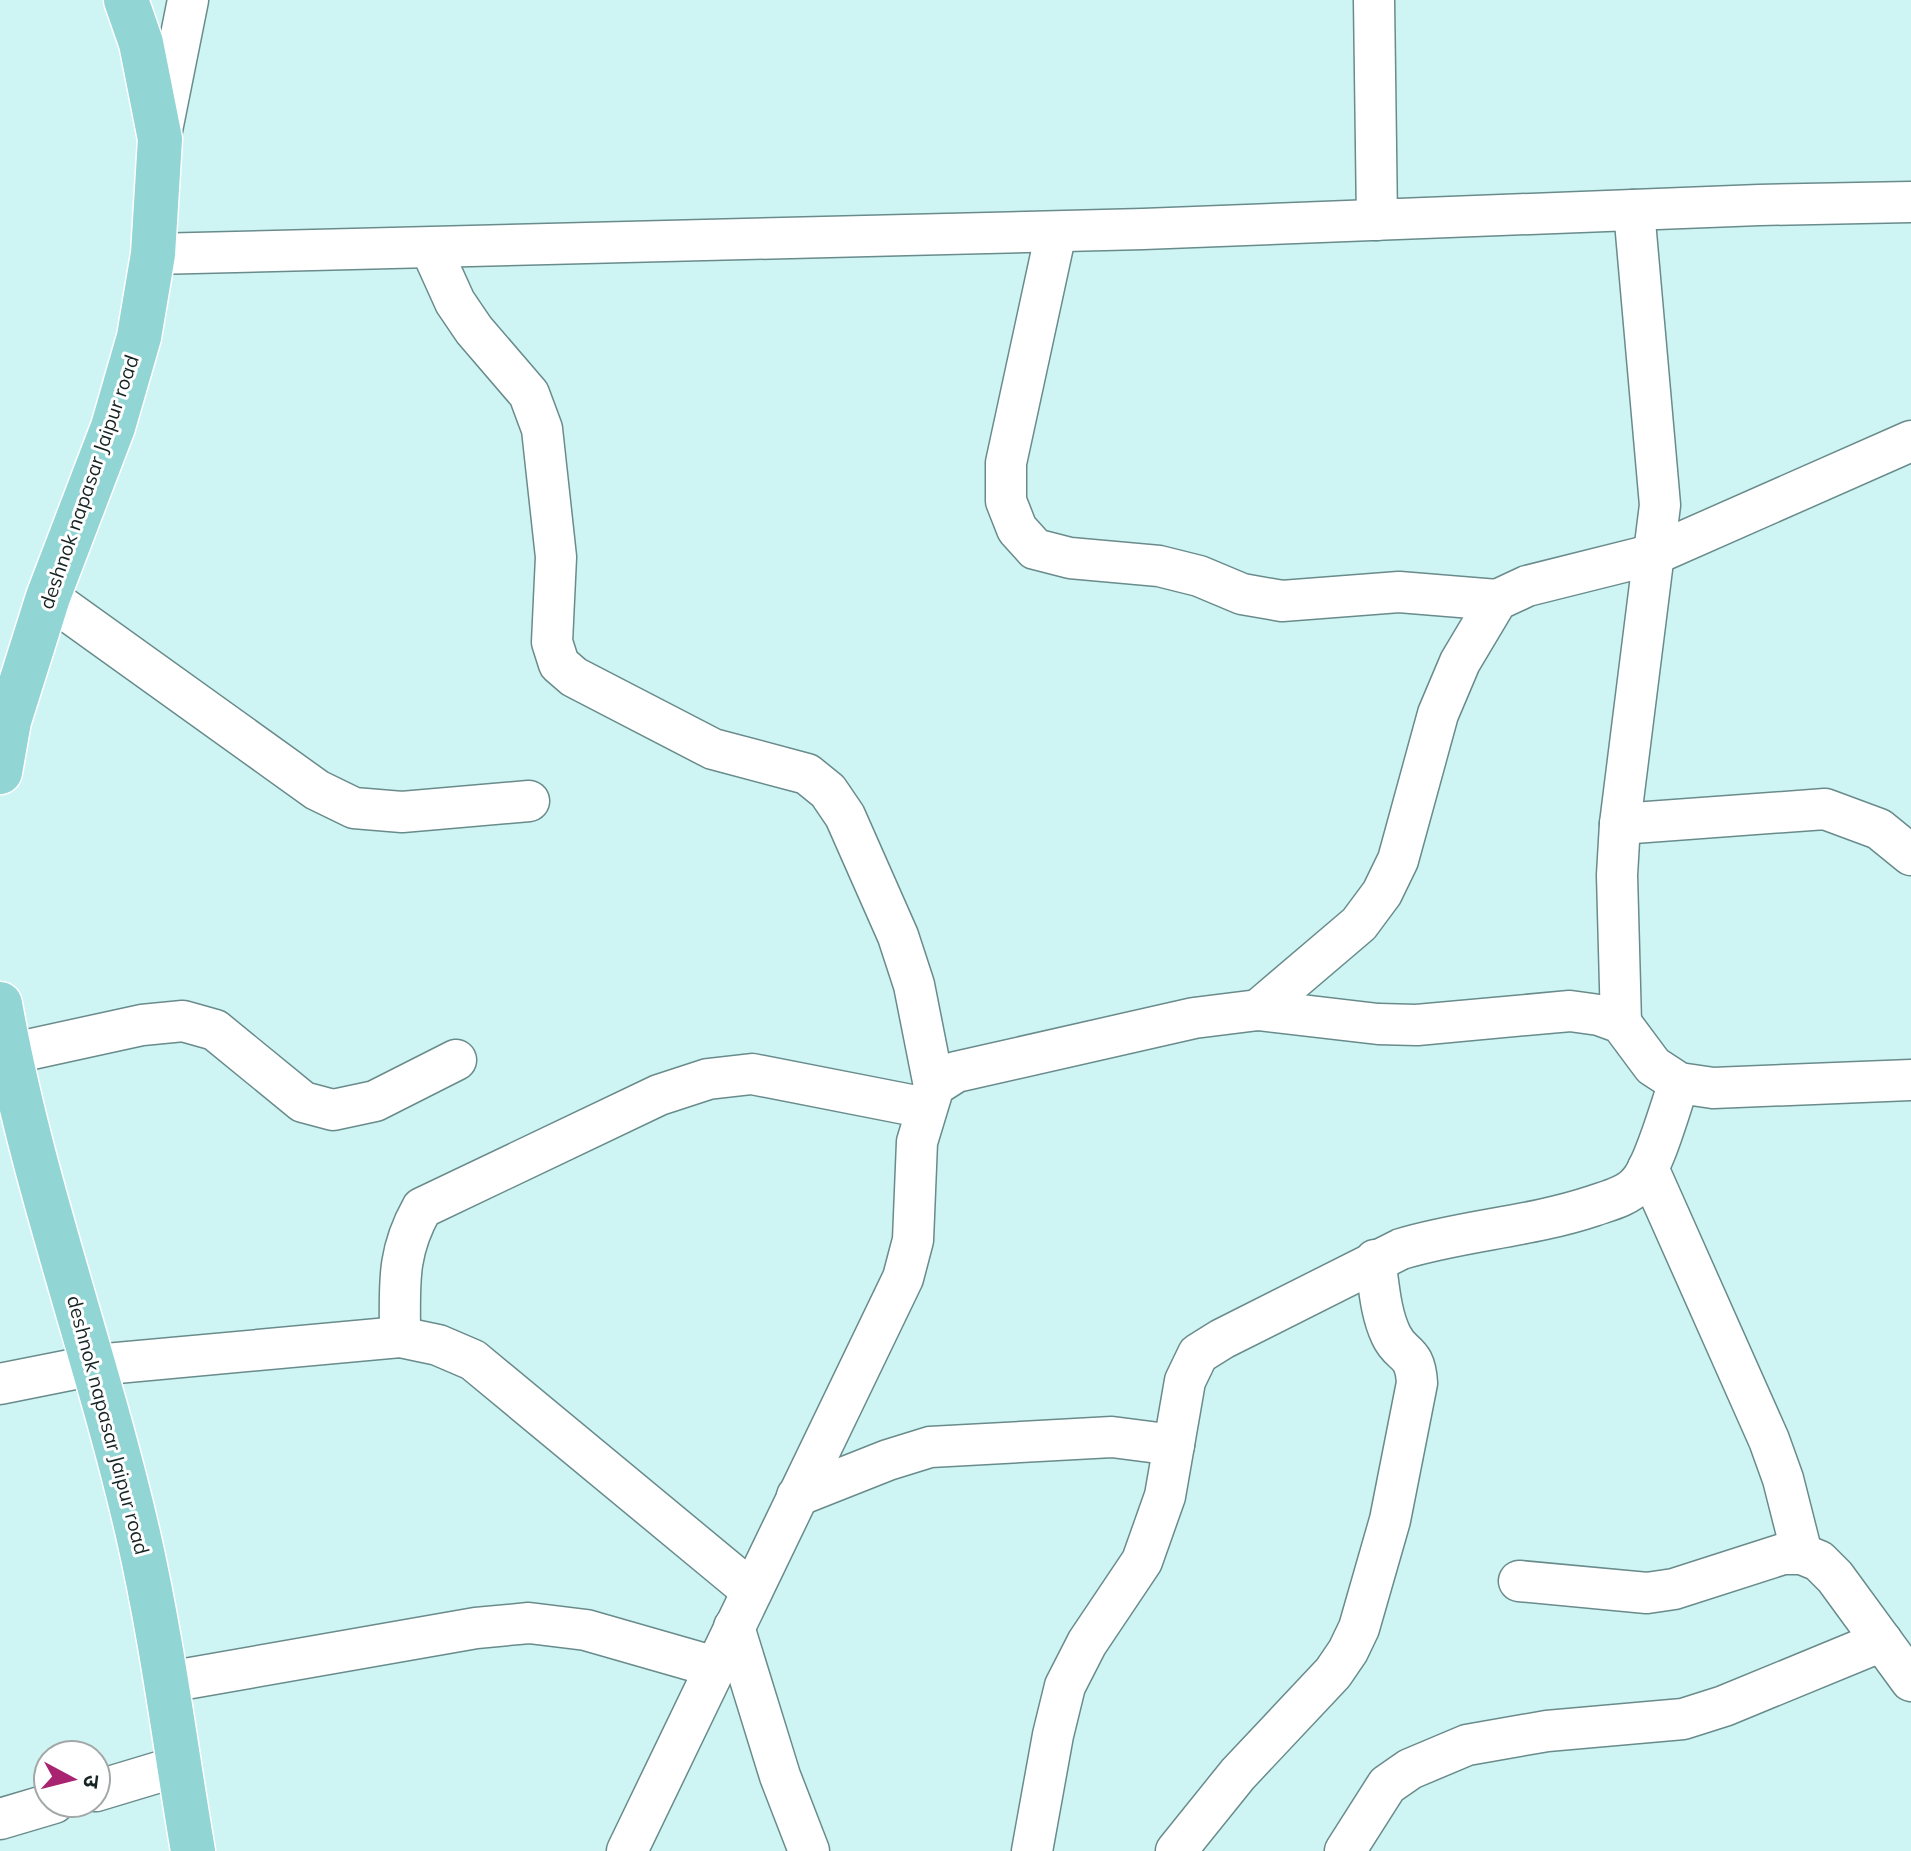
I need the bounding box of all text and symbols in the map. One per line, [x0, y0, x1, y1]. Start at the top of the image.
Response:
street label: deshnok napasar Jaipur road [33, 351, 144, 612]
street label: deshnok napasar Jaipur road [62, 1293, 155, 1557]
north arrow [32, 1739, 112, 1819]
text: उ [77, 1773, 107, 1791]

